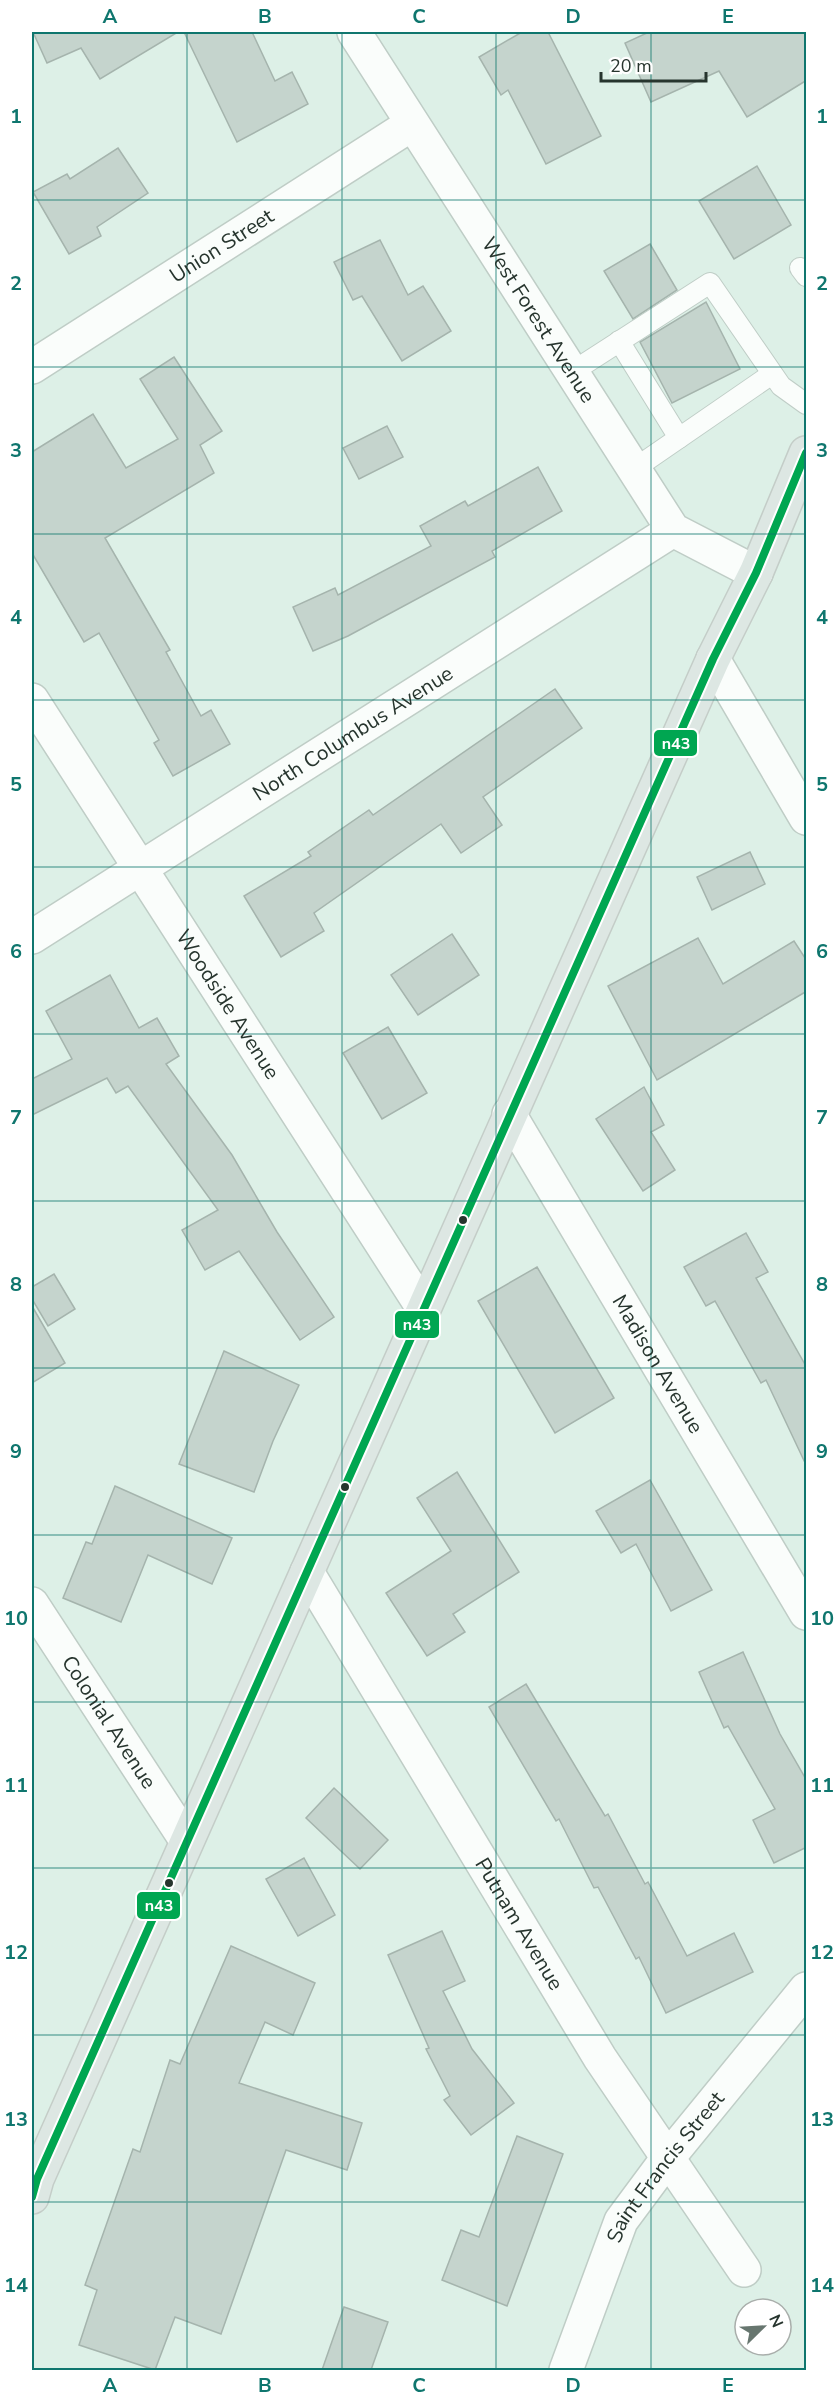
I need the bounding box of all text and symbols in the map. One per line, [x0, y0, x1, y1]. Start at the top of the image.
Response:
text: A [103, 3, 118, 30]
text: B [258, 3, 272, 30]
text: C [412, 3, 426, 30]
text: D [565, 3, 581, 30]
text: E [722, 3, 734, 30]
scale bar [601, 45, 706, 83]
text: 20 m [610, 54, 652, 78]
text: 1 [10, 103, 22, 130]
text: 1 [816, 103, 828, 130]
street label: Union Street [164, 202, 280, 289]
street label: West Forest Avenue [475, 232, 602, 408]
text: 2 [10, 270, 22, 297]
text: 2 [816, 270, 828, 297]
text: 3 [10, 437, 22, 464]
text: 3 [816, 437, 828, 464]
text: 4 [10, 604, 22, 631]
text: 4 [816, 604, 828, 631]
street label: North Columbus Avenue [247, 659, 458, 807]
line badge: n43 [653, 729, 698, 757]
text: n43 [662, 733, 690, 755]
text: 5 [10, 771, 22, 798]
text: 5 [816, 771, 828, 798]
street label: Woodside Avenue [169, 924, 286, 1085]
text: 6 [10, 938, 22, 965]
text: 6 [816, 938, 828, 965]
text: 7 [10, 1104, 22, 1131]
text: 7 [816, 1104, 828, 1131]
unlabelled marker [457, 1214, 469, 1226]
text: 8 [10, 1271, 22, 1298]
text: 8 [816, 1271, 828, 1298]
street label: Madison Avenue [606, 1289, 710, 1439]
line badge: n43 [394, 1310, 440, 1339]
text: n43 [403, 1314, 431, 1336]
text: 9 [10, 1438, 22, 1465]
text: 9 [816, 1438, 828, 1465]
unlabelled marker [339, 1481, 351, 1493]
text: 10 [4, 1605, 28, 1632]
text: 10 [810, 1605, 834, 1632]
street label: Colonial Avenue [55, 1650, 163, 1794]
text: 11 [4, 1772, 28, 1799]
text: 11 [810, 1772, 834, 1799]
street label: Putnam Avenue [468, 1852, 570, 1996]
unlabelled marker [163, 1877, 175, 1889]
line badge: n43 [136, 1891, 181, 1920]
text: n43 [145, 1895, 173, 1917]
text: 12 [4, 1939, 28, 1966]
text: 12 [810, 1939, 834, 1966]
street label: Saint Francis Street [600, 2085, 731, 2247]
text: 13 [4, 2106, 28, 2133]
text: 13 [810, 2106, 834, 2133]
text: 14 [4, 2272, 28, 2299]
text: 14 [810, 2272, 834, 2299]
north arrow [733, 2297, 793, 2357]
text: N [763, 2311, 788, 2331]
text: A [103, 2372, 118, 2399]
text: B [258, 2372, 272, 2399]
text: C [412, 2372, 426, 2399]
text: D [565, 2372, 581, 2399]
text: E [722, 2372, 734, 2399]

